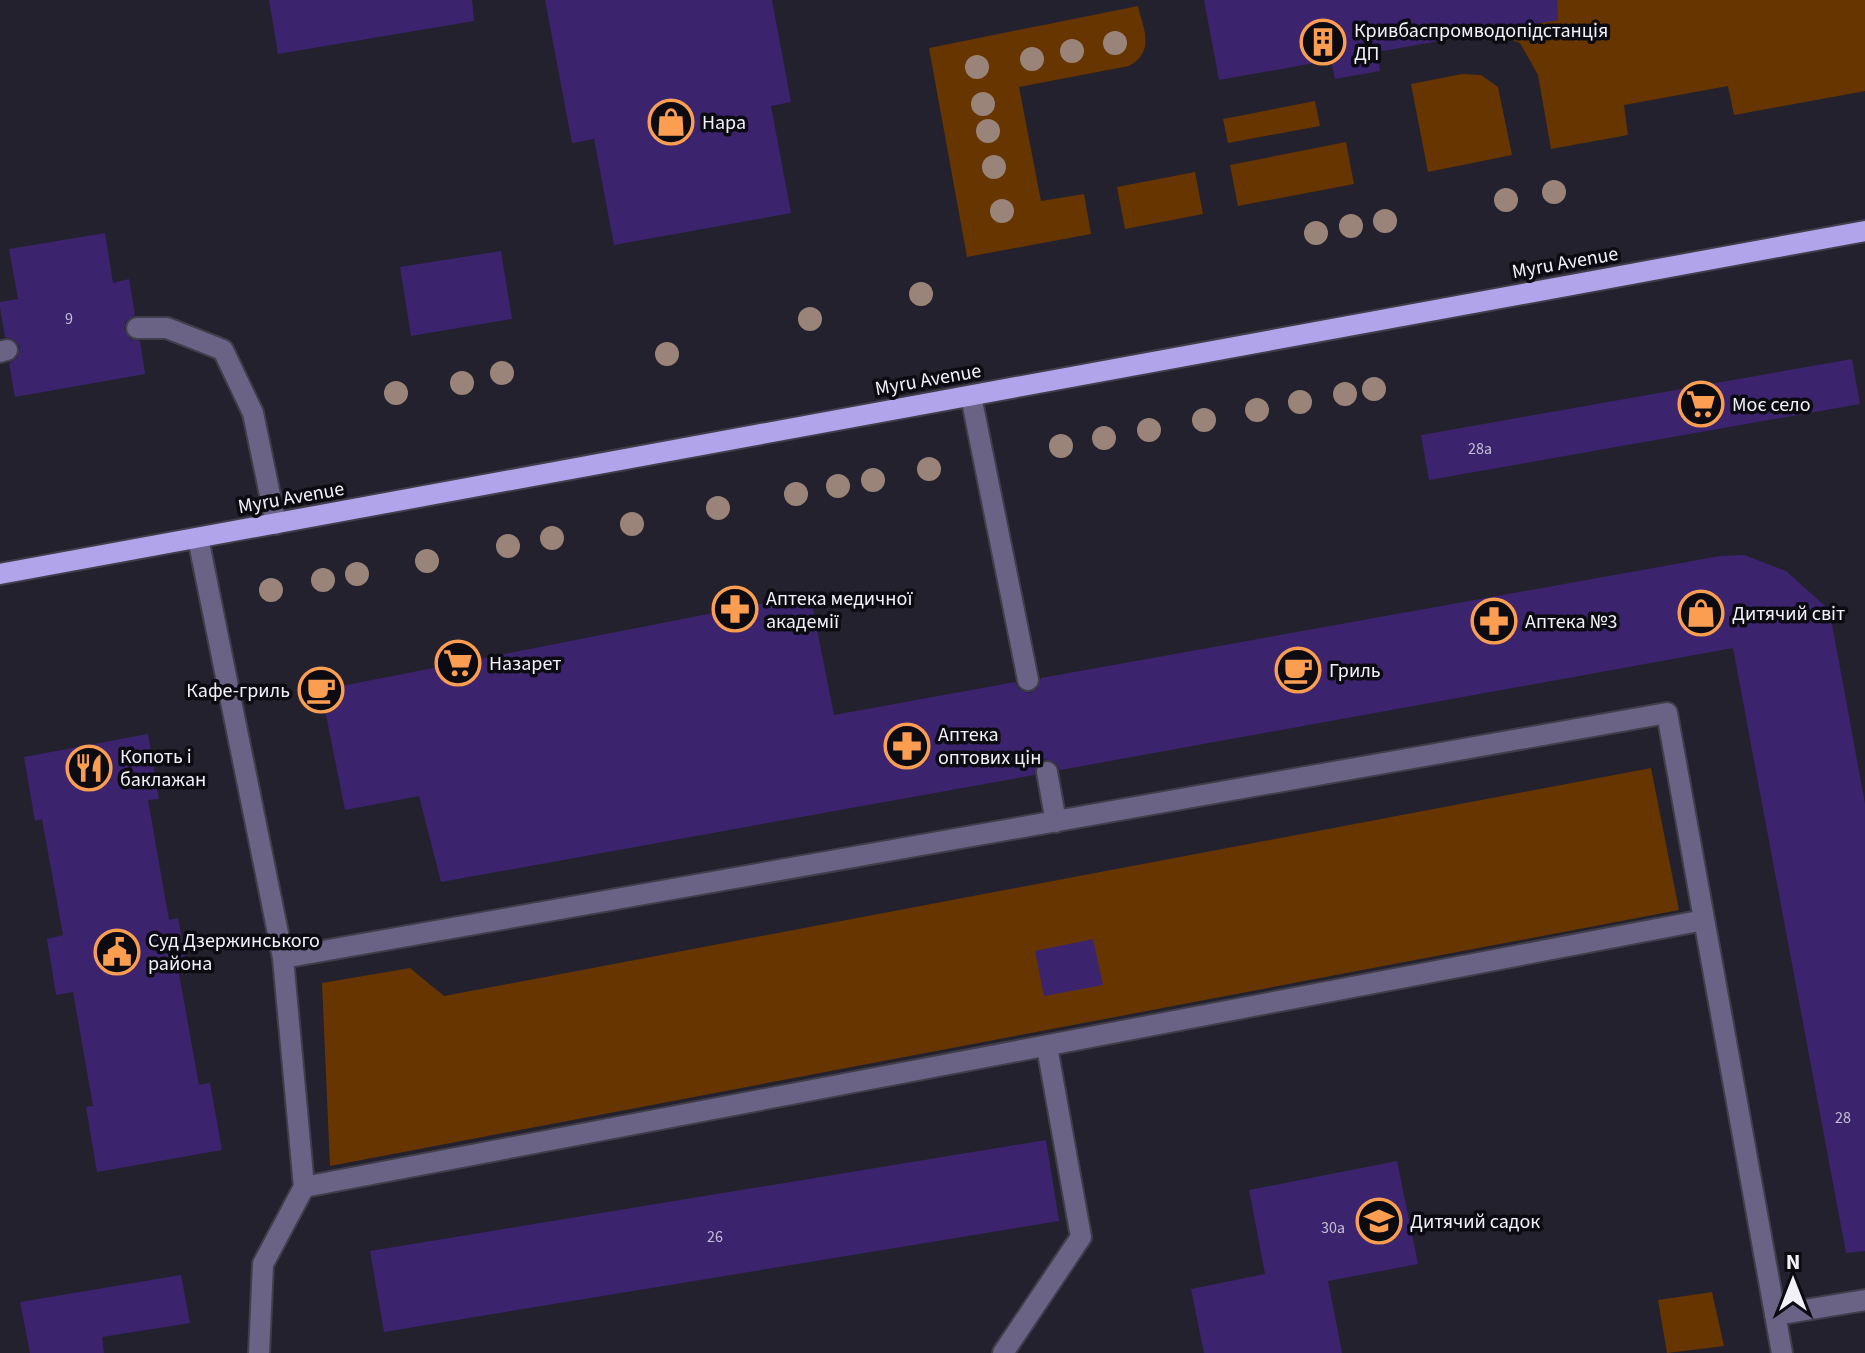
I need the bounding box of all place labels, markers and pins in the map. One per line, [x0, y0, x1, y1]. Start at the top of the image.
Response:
place label: Кривбаспромводопідстанція ДП [1354, 17, 1608, 68]
building icon: Кривбаспромводопідстанція ДП [1299, 18, 1347, 66]
shop icon: Нара [647, 98, 695, 146]
place label: Нара [702, 109, 746, 137]
supermarket icon: Моє село [1677, 380, 1725, 428]
place label: Моє село [1732, 391, 1811, 419]
pharmacy icon: Аптека медичної академії [711, 585, 759, 633]
place label: Аптека медичної академії [766, 585, 913, 636]
shop icon: Дитячий світ [1677, 589, 1725, 637]
pharmacy icon: Аптека №3 [1470, 597, 1518, 645]
place label: Дитячий світ [1732, 600, 1845, 628]
place label: Аптека №3 [1525, 608, 1617, 636]
supermarket icon: Назарет [434, 639, 482, 687]
cafe icon: Гриль [1274, 646, 1322, 694]
place label: Назарет [489, 650, 561, 678]
place label: Гриль [1329, 657, 1381, 685]
cafe icon: Кафе-гриль [297, 666, 345, 714]
place label: Кафе-гриль [186, 677, 290, 705]
place label: Аптека оптових цін [938, 721, 1041, 772]
pharmacy icon: Аптека оптових цін [883, 722, 931, 770]
place label: Копоть і баклажан [120, 743, 206, 794]
restaurant icon: Копоть і баклажан [65, 744, 113, 792]
place label: Суд Дзержинського района [148, 927, 320, 978]
public building icon: Суд Дзержинського района [93, 928, 141, 976]
school or university icon: Дитячий садок [1355, 1197, 1403, 1245]
place label: Дитячий садок [1410, 1208, 1540, 1236]

